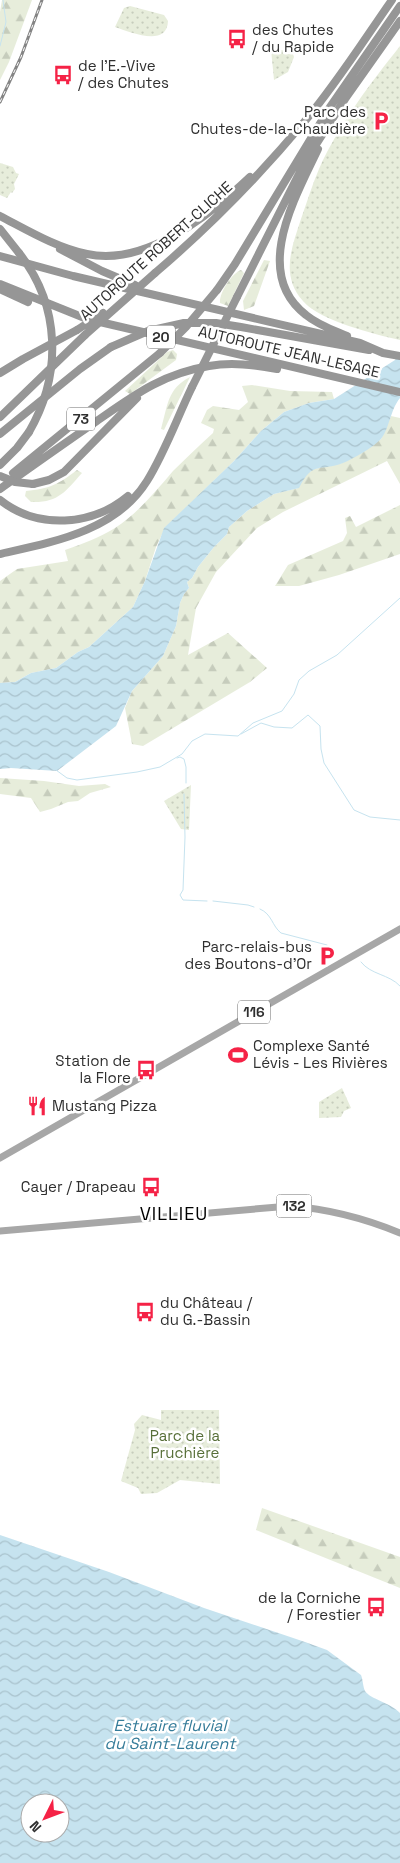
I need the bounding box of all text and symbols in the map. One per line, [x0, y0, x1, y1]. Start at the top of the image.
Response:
place label: des Chutes / du Rapide [252, 20, 334, 56]
bus stop icon: des Chutes / du Rapide [226, 28, 248, 50]
place label: de l'E.-Vive / des Chutes [78, 56, 169, 92]
bus stop icon: de l'E.-Vive / des Chutes [52, 64, 74, 86]
place label: Parc des Chutes-de-la-Chaudière [191, 102, 366, 138]
parking icon: Parc des Chutes-de-la-Chaudière [370, 110, 392, 132]
street label: AUTOROUTE ROBERT-CLICHE [75, 177, 236, 324]
street label: AUTOROUTE JEAN-LESAGE [197, 321, 382, 382]
road number: 20 [147, 326, 175, 348]
road number: 73 [67, 408, 95, 430]
place label: Parc-relais-bus des Boutons-d'Or [185, 937, 312, 973]
parking icon: Parc-relais-bus des Boutons-d'Or [316, 945, 338, 967]
road number: 116 [238, 1000, 270, 1024]
place label: Complexe Santé Lévis - Les Rivières [253, 1036, 388, 1072]
sports icon: Complexe Santé Lévis - Les Rivières [227, 1044, 249, 1066]
place label: Station de la Flore [55, 1051, 131, 1087]
bus stop icon: Station de la Flore [135, 1059, 157, 1081]
restaurant icon: Mustang Pizza [26, 1095, 48, 1117]
place label: Mustang Pizza [52, 1096, 157, 1115]
bus stop icon: Cayer / Drapeau [140, 1176, 162, 1198]
place label: Cayer / Drapeau [21, 1177, 136, 1196]
road number: 132 [276, 1194, 312, 1218]
district label: VILLIEU [140, 1202, 208, 1225]
place label: du Château / du G.-Bassin [160, 1293, 253, 1329]
bus stop icon: du Château / du G.-Bassin [134, 1301, 156, 1323]
park label: Parc de la Pruchière [150, 1426, 221, 1462]
place label: de la Corniche / Forestier [258, 1588, 361, 1624]
bus stop icon: de la Corniche / Forestier [365, 1596, 387, 1618]
water label: Estuaire fluvial du Saint-Laurent [105, 1715, 237, 1754]
north arrow [20, 1793, 70, 1843]
text: N [26, 1817, 45, 1836]

